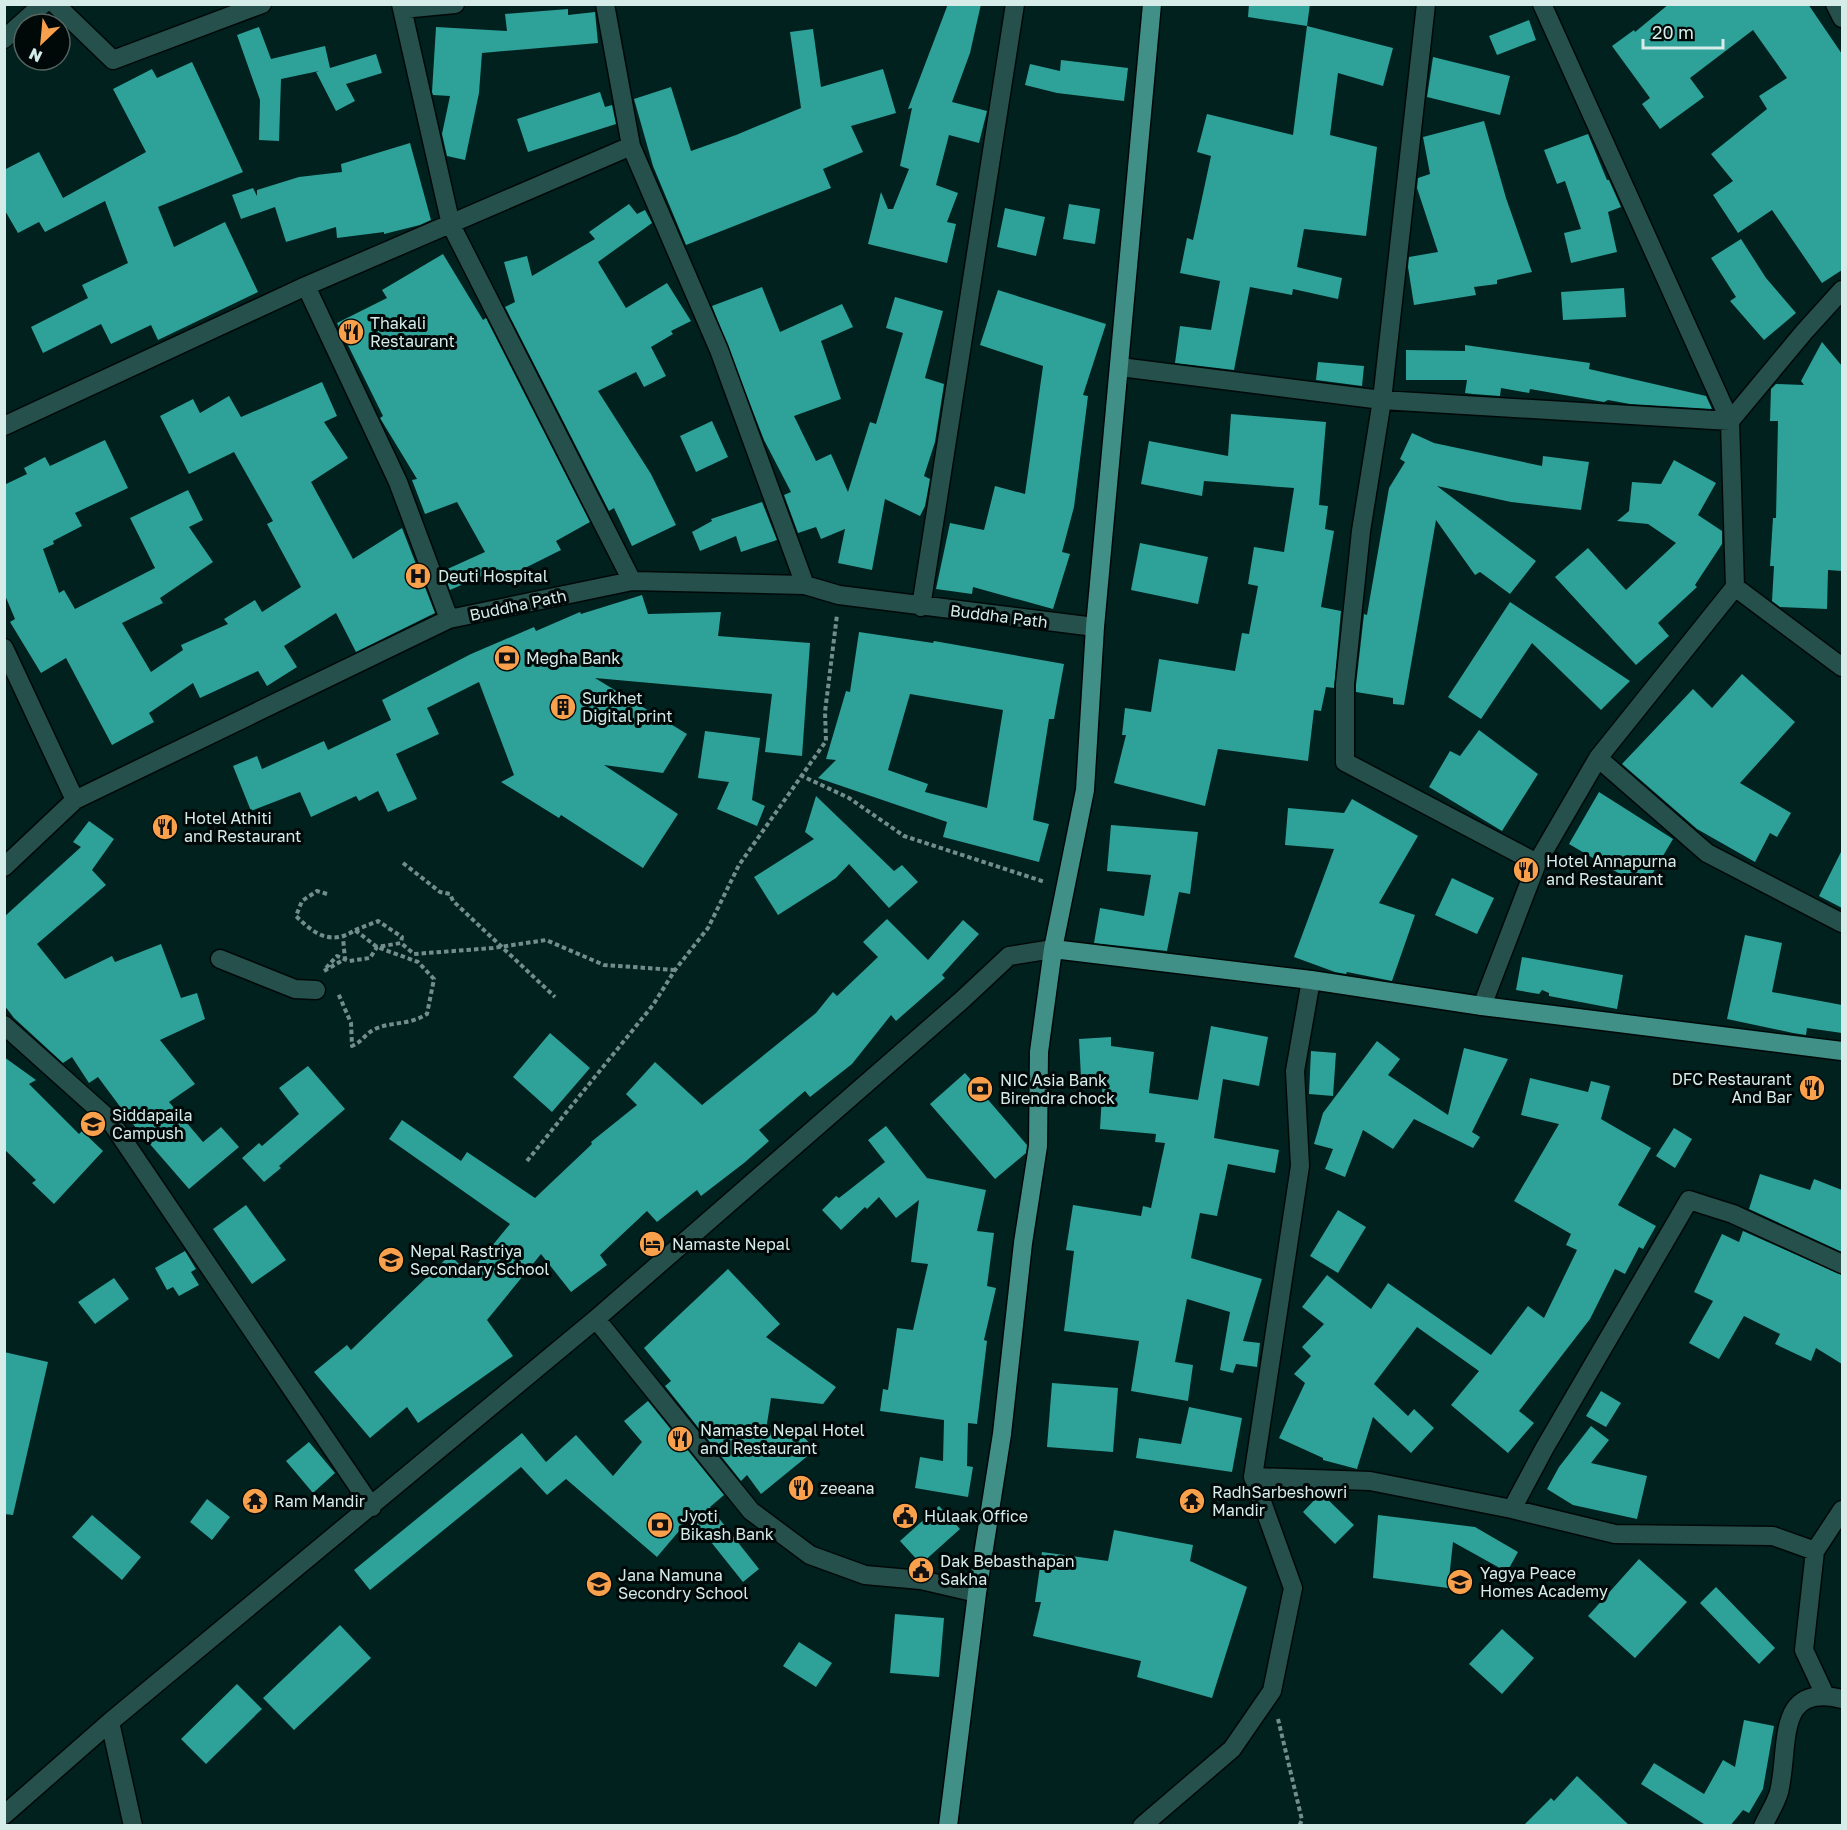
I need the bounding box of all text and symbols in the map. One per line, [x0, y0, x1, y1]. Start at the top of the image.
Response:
north arrow [12, 12, 72, 72]
scale bar [1643, 12, 1722, 50]
text: 20 m [1652, 21, 1694, 43]
text: N [26, 44, 45, 67]
place label: Thakali Restaurant [370, 313, 455, 351]
restaurant icon: Thakali Restaurant [336, 317, 366, 347]
hospital icon: Deuti Hospital [403, 561, 433, 591]
place label: Deuti Hospital [438, 566, 548, 586]
street label: Buddha Path [468, 585, 568, 625]
street label: Buddha Path [949, 600, 1049, 632]
bank icon: Megha Bank [492, 643, 522, 673]
place label: Megha Bank [526, 648, 620, 668]
place label: Surkhet Digital print [582, 688, 673, 726]
building icon: Surkhet Digital print [548, 692, 578, 722]
place label: Hotel Athiti and Restaurant [184, 808, 302, 846]
restaurant icon: Hotel Athiti and Restaurant [150, 812, 180, 842]
place label: Hotel Annapurna and Restaurant [1546, 851, 1677, 889]
restaurant icon: Hotel Annapurna and Restaurant [1511, 855, 1541, 885]
place label: DFC Restaurant And Bar [1672, 1069, 1792, 1107]
place label: NIC Asia Bank Birendra chock [1000, 1070, 1115, 1108]
restaurant icon: DFC Restaurant And Bar [1797, 1073, 1827, 1103]
bank icon: NIC Asia Bank Birendra chock [965, 1074, 995, 1104]
place label: Siddapaila Campush [112, 1105, 193, 1143]
school or university icon: Siddapaila Campush [78, 1109, 108, 1139]
hotel icon: Namaste Nepal [637, 1229, 667, 1259]
place label: Namaste Nepal [672, 1234, 790, 1254]
place label: Nepal Rastriya Secondary School [410, 1241, 549, 1279]
school or university icon: Nepal Rastriya Secondary School [376, 1245, 406, 1275]
place label: Namaste Nepal Hotel and Restaurant [700, 1420, 865, 1458]
restaurant icon: Namaste Nepal Hotel and Restaurant [665, 1424, 695, 1454]
restaurant icon: zeeana [786, 1473, 816, 1503]
place label: zeeana [820, 1478, 875, 1498]
place label: RadhSarbeshowri Mandir [1212, 1482, 1347, 1520]
temple icon: Ram Mandir [240, 1486, 270, 1516]
temple icon: RadhSarbeshowri Mandir [1177, 1486, 1207, 1516]
place label: Ram Mandir [274, 1491, 365, 1511]
public building icon: Hulaak Office [890, 1501, 920, 1531]
place label: Jyoti Bikash Bank [680, 1506, 774, 1544]
place label: Hulaak Office [924, 1506, 1028, 1526]
bank icon: Jyoti Bikash Bank [645, 1510, 675, 1540]
place label: Dak Bebasthapan Sakha [940, 1551, 1075, 1589]
public building icon: Dak Bebasthapan Sakha [906, 1555, 936, 1585]
place label: Yagya Peace Homes Academy [1480, 1563, 1608, 1601]
place label: Jana Namuna Secondry School [618, 1565, 748, 1603]
school or university icon: Yagya Peace Homes Academy [1445, 1567, 1475, 1597]
school or university icon: Jana Namuna Secondry School [584, 1569, 614, 1599]

